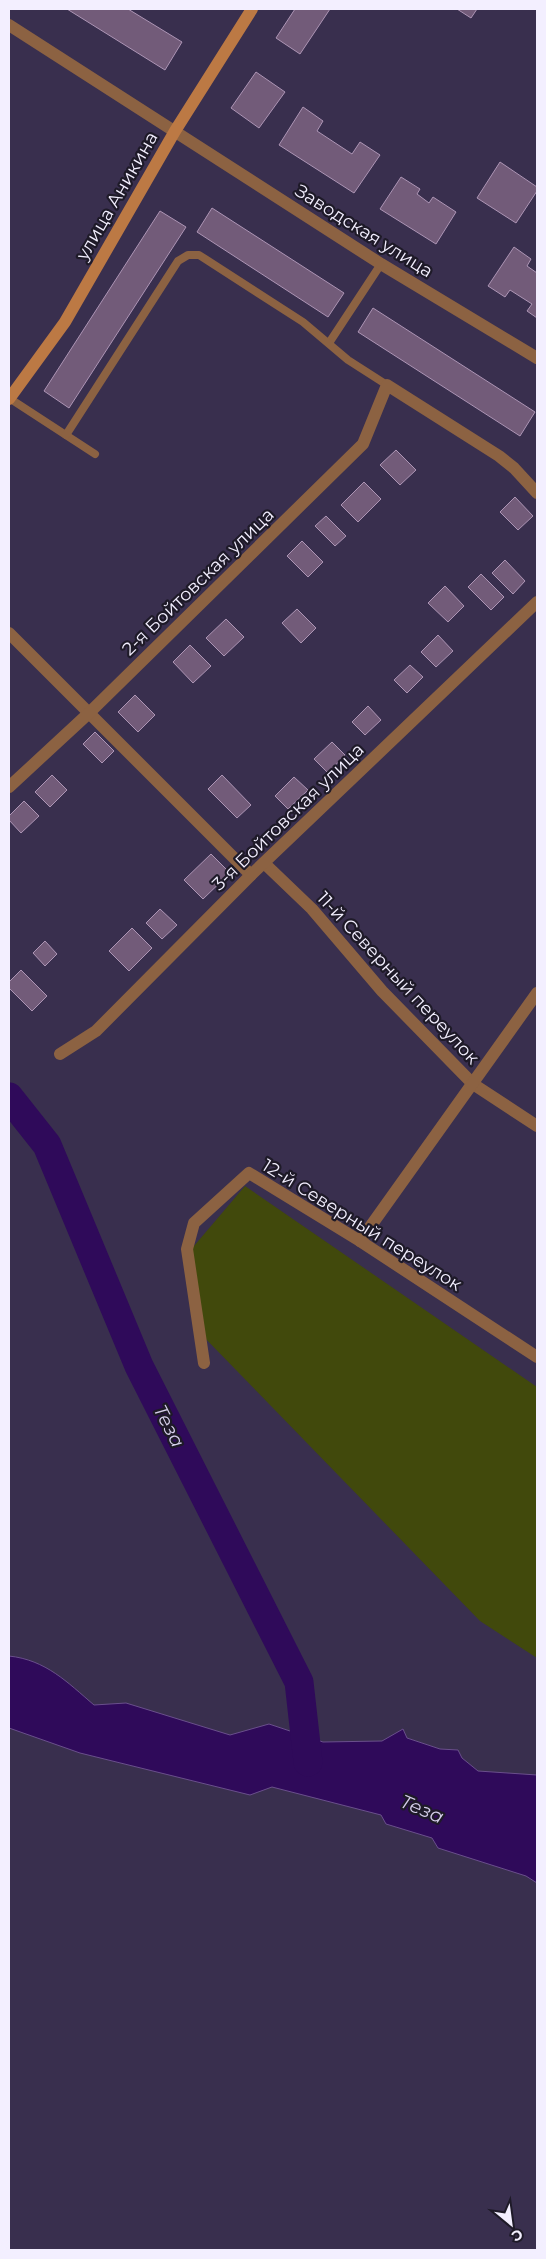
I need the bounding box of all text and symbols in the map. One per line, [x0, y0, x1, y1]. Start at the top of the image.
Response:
street label: улица Аникина [71, 128, 163, 265]
street label: Заводская улица [291, 180, 437, 282]
street label: 2-я Бойтовская улица [118, 504, 278, 660]
street label: 3-я Бойтовская улица [208, 739, 368, 895]
street label: 11-й Северный переулок [312, 887, 484, 1069]
street label: 12-й Северный переулок [258, 1154, 466, 1296]
water label: Теза [149, 1401, 189, 1451]
water label: Теза [397, 1790, 447, 1828]
north arrow [486, 2199, 536, 2249]
text: С [508, 2225, 526, 2246]

